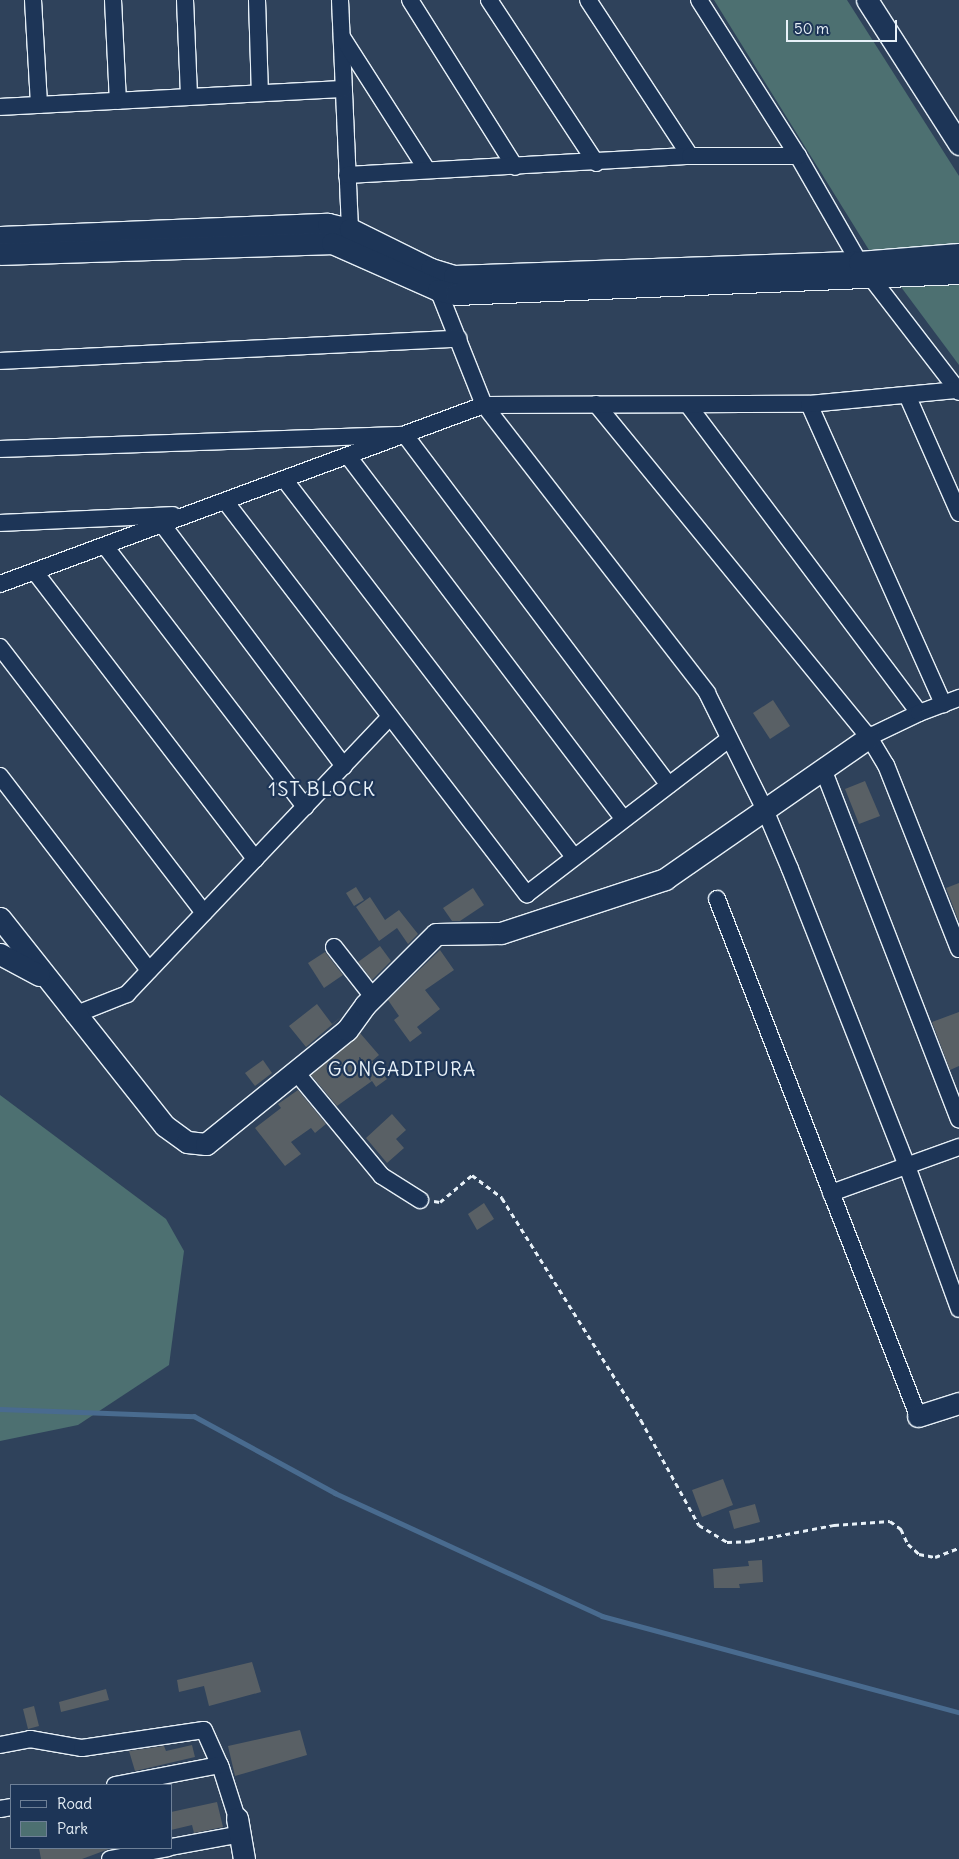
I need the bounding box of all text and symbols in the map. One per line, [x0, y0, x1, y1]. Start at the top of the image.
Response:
scale bar [789, 10, 900, 42]
text: 50 m [794, 19, 829, 38]
district label: 1ST BLOCK [267, 776, 377, 800]
district label: GONGADIPURA [326, 1059, 478, 1081]
legend [10, 1784, 172, 1849]
text: Road [57, 1794, 92, 1813]
text: Park [57, 1819, 88, 1838]

